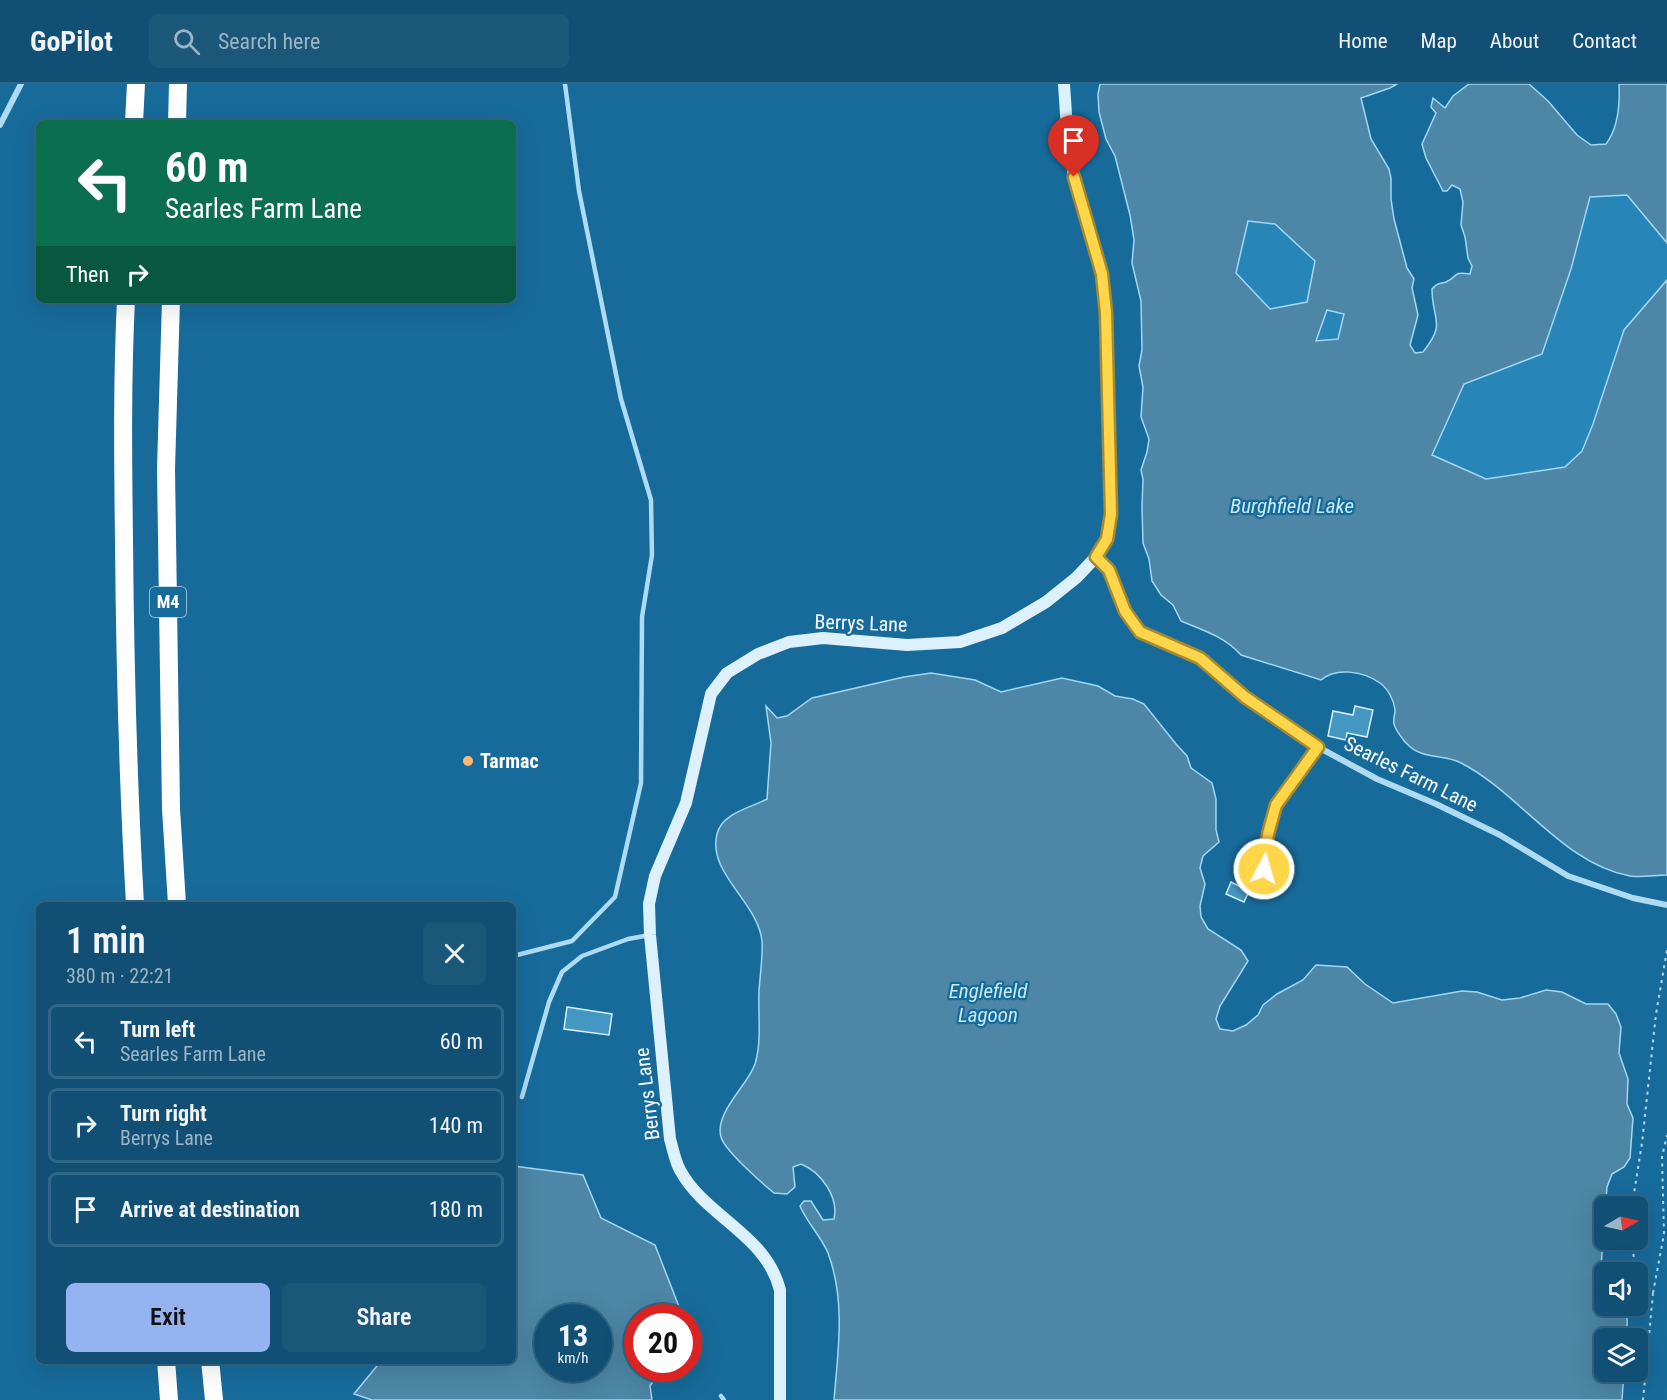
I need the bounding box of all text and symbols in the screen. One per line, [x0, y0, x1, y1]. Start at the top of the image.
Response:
search box [149, 14, 569, 68]
text: GoPilot [30, 25, 113, 58]
icon: search [170, 25, 203, 58]
text: Search here [218, 29, 320, 54]
text: Home [1338, 29, 1388, 53]
text: Map [1421, 29, 1457, 53]
text: About [1490, 29, 1539, 53]
text: Contact [1572, 29, 1637, 53]
pin [1048, 115, 1099, 177]
icon: arrive [1057, 124, 1090, 157]
text: 60 m [165, 143, 248, 192]
icon: left [66, 144, 144, 222]
text: Searles Farm Lane [165, 193, 362, 225]
icon: right [121, 258, 154, 291]
text: Then [66, 262, 109, 287]
water label: Burghfield Lake [1230, 494, 1354, 518]
road number: M4 [150, 587, 186, 617]
street label: Berrys Lane [814, 609, 908, 637]
street label: Searles Farm Lane [1340, 731, 1482, 817]
place label: Tarmac [480, 749, 539, 773]
marker: Tarmac [461, 754, 475, 768]
position arrow [1232, 837, 1296, 901]
text: 1 min [66, 920, 146, 962]
button: close [423, 922, 486, 985]
text: 380 m · 22:21 [66, 964, 173, 988]
water label: Englefield Lagoon [949, 979, 1028, 1027]
text: Turn left [120, 1017, 195, 1042]
icon: left [69, 1025, 102, 1058]
text: 60 m [440, 1029, 483, 1054]
text: Searles Farm Lane [120, 1042, 266, 1066]
street label: Berrys Lane [629, 1046, 665, 1142]
text: Turn right [120, 1101, 207, 1126]
icon: right [69, 1109, 102, 1142]
text: 140 m [429, 1113, 483, 1138]
text: Berrys Lane [120, 1126, 213, 1150]
icon: arrive [69, 1193, 102, 1226]
north arrow [1594, 1196, 1648, 1250]
map controls [1594, 1196, 1648, 1382]
text: Arrive at destination [120, 1197, 300, 1222]
text: 180 m [429, 1197, 483, 1222]
button: sound [1594, 1262, 1648, 1316]
button: Exit [66, 1283, 270, 1352]
button: Share [282, 1283, 486, 1352]
speed limit sign: 20 [624, 1304, 702, 1382]
text: 13 [558, 1318, 588, 1353]
button: layers [1594, 1328, 1648, 1382]
text: km/h [558, 1349, 588, 1367]

